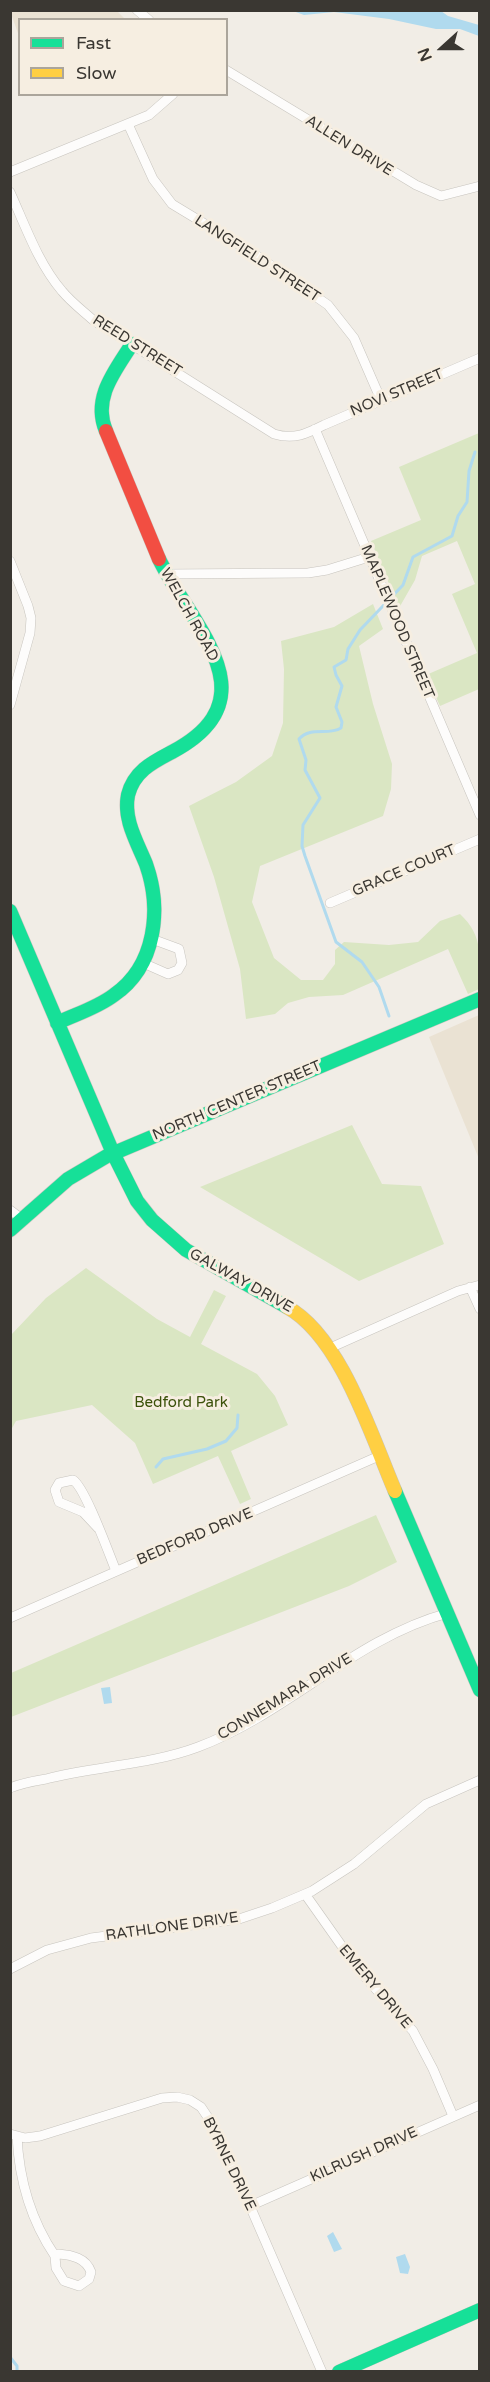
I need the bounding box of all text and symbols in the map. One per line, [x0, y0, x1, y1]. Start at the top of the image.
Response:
legend [18, 18, 228, 96]
north arrow [412, 18, 472, 78]
text: Fast [76, 32, 111, 54]
text: N [414, 45, 437, 64]
text: Slow [76, 62, 117, 84]
street label: ALLEN DRIVE [302, 112, 396, 180]
street label: LANGFIELD STREET [191, 212, 323, 306]
street label: REED STREET [89, 311, 185, 381]
street label: NOVI STREET [348, 365, 446, 421]
street label: MAPLEWOOD STREET [356, 542, 438, 702]
street label: WELCH ROAD [156, 565, 222, 665]
street label: GRACE COURT [350, 841, 458, 901]
street label: NORTH CENTER STREET [150, 1057, 324, 1145]
street label: GALWAY DRIVE [186, 1245, 296, 1317]
park label: Bedford Park [134, 1394, 228, 1412]
street label: BEDFORD DRIVE [134, 1504, 256, 1570]
street label: CONNEMARA DRIVE [215, 1650, 355, 1744]
street label: RATHLONE DRIVE [104, 1909, 240, 1945]
street label: EMERY DRIVE [335, 1941, 415, 2033]
street label: BYRNE DRIVE [199, 2114, 259, 2214]
street label: KILRUSH DRIVE [307, 2123, 421, 2187]

